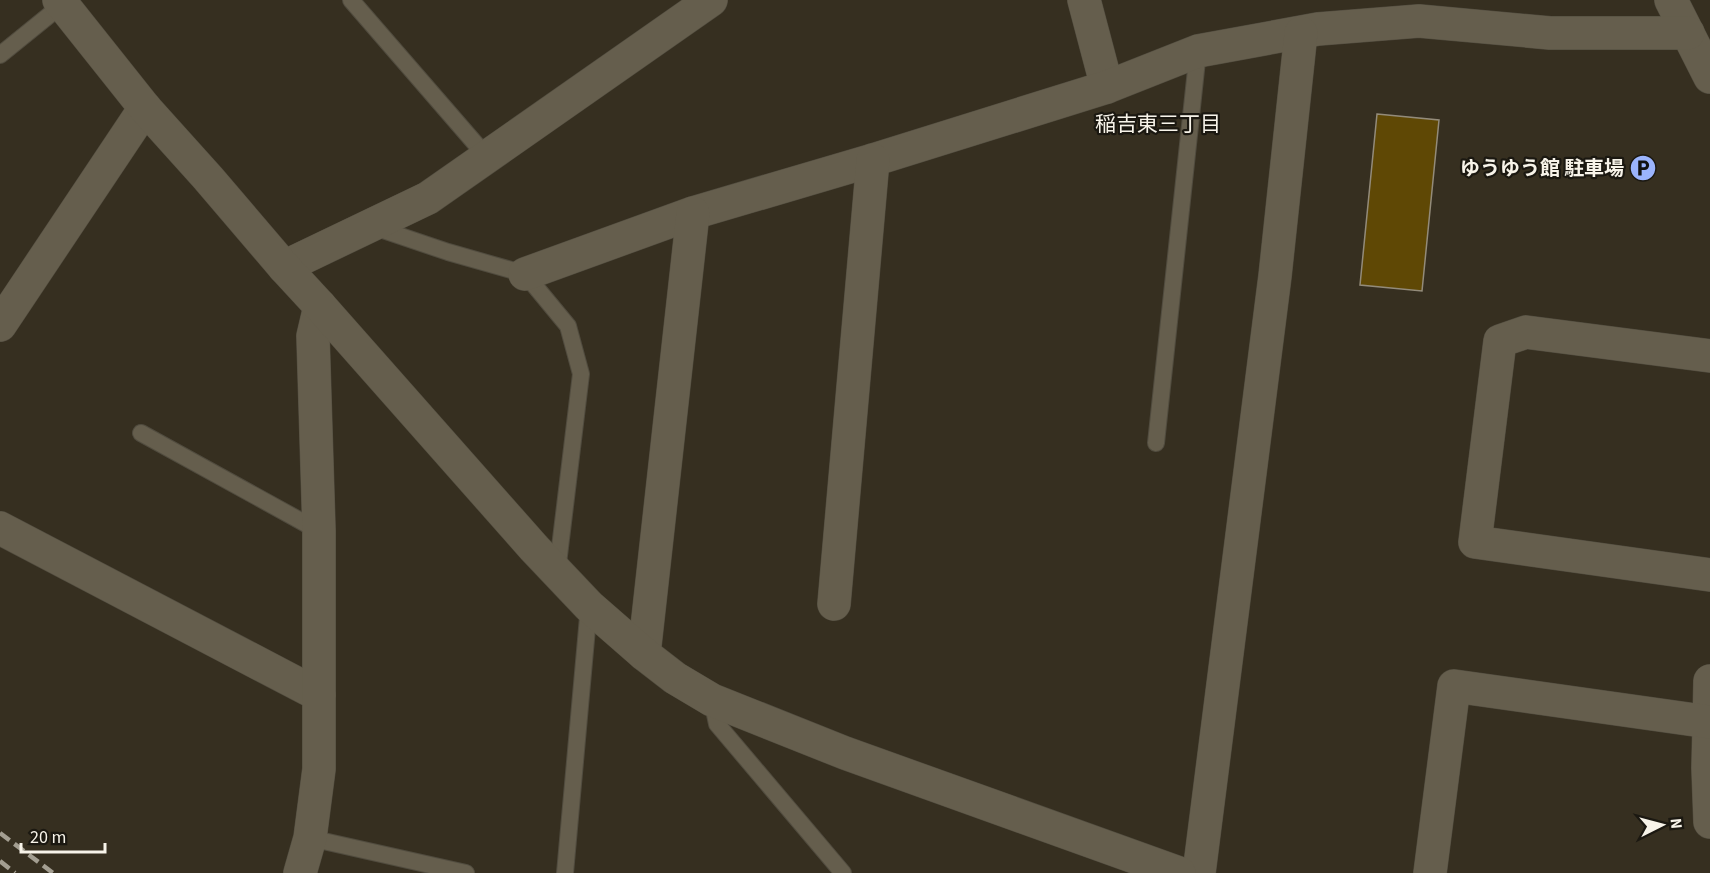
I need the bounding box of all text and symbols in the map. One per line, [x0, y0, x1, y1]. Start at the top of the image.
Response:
district label: 稲吉東三丁目 [1095, 109, 1221, 139]
parking icon: ゆうゆう館 駐車場 [1628, 153, 1658, 183]
place label: ゆうゆう館 駐車場 [1460, 155, 1624, 183]
north arrow [1632, 795, 1692, 855]
scale bar [21, 816, 105, 854]
text: N [1664, 817, 1687, 830]
text: 20 m [30, 825, 66, 850]

